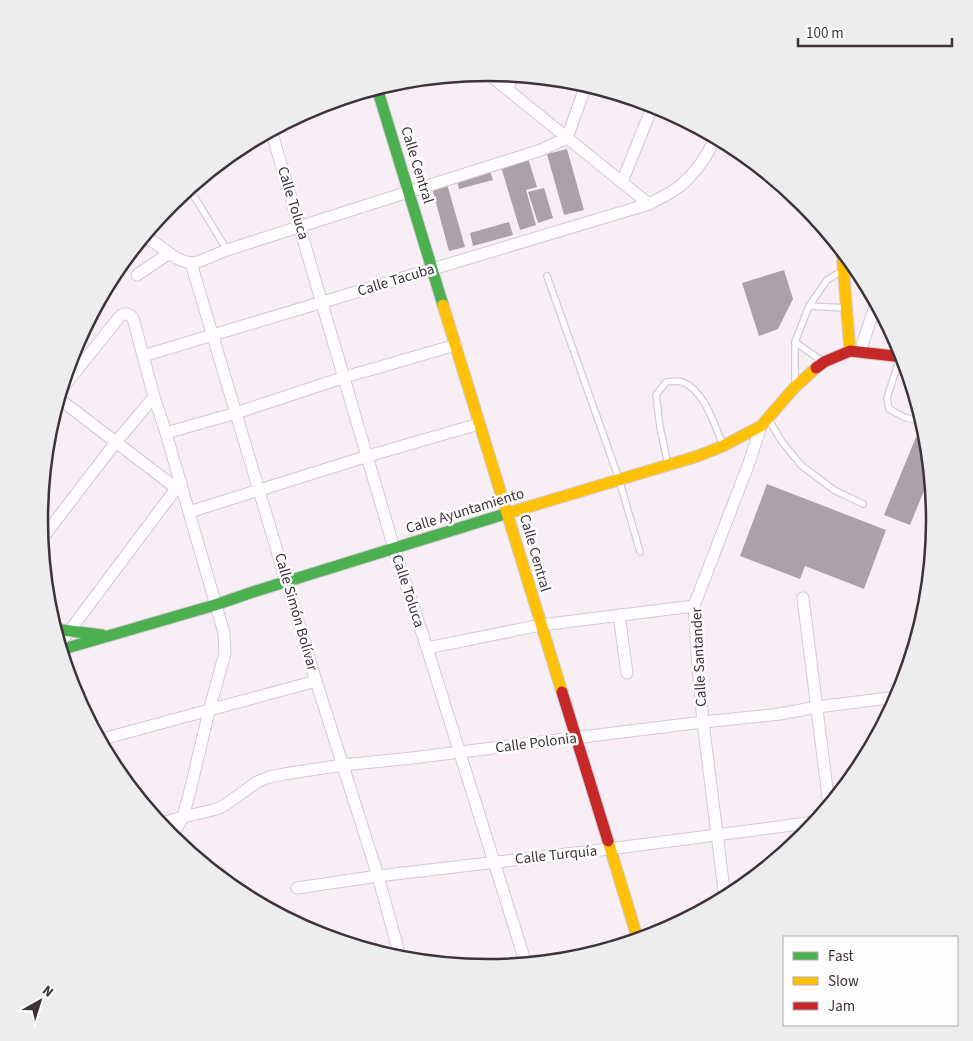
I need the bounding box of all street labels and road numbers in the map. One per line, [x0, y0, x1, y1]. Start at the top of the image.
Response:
street label: Calle Central [395, 124, 439, 206]
street label: Calle Toluca [272, 164, 314, 242]
street label: Calle Tacuba [355, 258, 437, 302]
street label: Calle Ayuntamiento [403, 483, 527, 539]
street label: Calle Central [514, 512, 556, 594]
street label: Calle Simón Bolívar [269, 551, 323, 674]
street label: Calle Toluca [386, 552, 430, 630]
street label: Calle Santander [686, 606, 712, 707]
street label: Calle Polonia [494, 728, 578, 758]
street label: Calle Turquía [514, 840, 598, 870]

